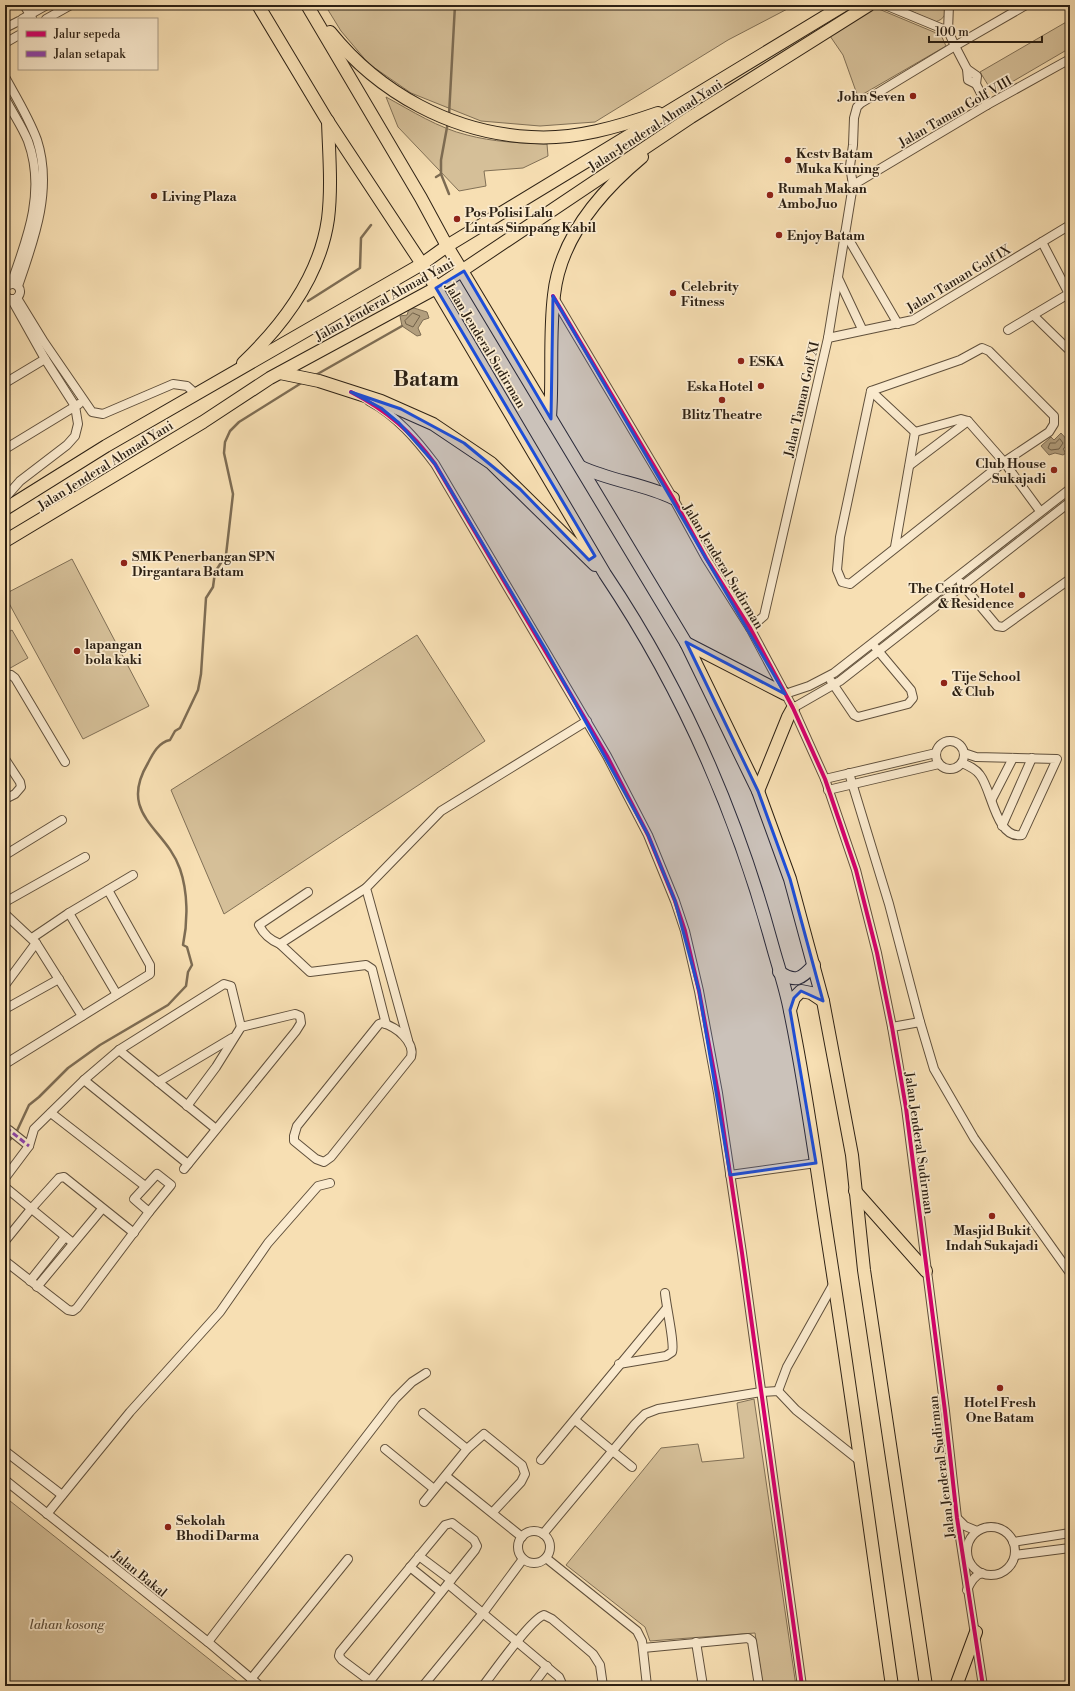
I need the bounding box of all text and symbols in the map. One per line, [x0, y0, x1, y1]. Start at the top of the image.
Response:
legend [18, 18, 158, 70]
scale bar [929, 18, 1042, 44]
text: 100 m [935, 25, 969, 40]
text: Jalur sepeda [53, 27, 121, 42]
text: Jalan setapak [53, 47, 126, 62]
street label: Jalan Taman Golf VIII [895, 73, 1015, 151]
street label: Jalan Jenderal Ahmad Yani [585, 76, 726, 176]
place label: John Seven [837, 89, 905, 105]
marker: John Seven [908, 91, 918, 101]
place label: Kcstv Batam Muka Kuning [796, 146, 880, 177]
marker: Kcstv Batam Muka Kuning [783, 155, 793, 165]
place label: Rumah Makan Ambo Juo [777, 181, 867, 212]
place label: Living Plaza [162, 189, 238, 205]
marker: Rumah Makan Ambo Juo [765, 190, 775, 200]
marker: Living Plaza [149, 191, 159, 201]
place label: Pos Polisi Lalu Lintas Simpang Kabil [465, 205, 597, 236]
marker: Pos Polisi Lalu Lintas Simpang Kabil [452, 214, 462, 224]
place label: Enjoy Batam [787, 228, 865, 244]
marker: Enjoy Batam [774, 230, 784, 240]
street label: Jalan Taman Golf IX [903, 241, 1014, 317]
street label: Jalan Jenderal Ahmad Yani [311, 255, 457, 345]
street label: Jalan Jenderal Sudirman [441, 279, 529, 411]
place label: Celebrity Fitness [681, 279, 739, 310]
marker: Celebrity Fitness [668, 288, 678, 298]
street label: Jalan Taman Golf XI [781, 340, 823, 460]
place label: ESKA [749, 354, 785, 370]
marker: ESKA [736, 356, 746, 366]
district label: Batam [393, 367, 459, 393]
place label: Eska Hotel [687, 379, 754, 395]
marker: Eska Hotel [756, 381, 766, 391]
marker: Blitz Theatre [717, 395, 727, 405]
place label: Blitz Theatre [682, 407, 762, 423]
street label: Jalan Jenderal Ahmad Yani [34, 418, 176, 515]
place label: Club House Sukajadi [975, 456, 1046, 487]
marker: Club House Sukajadi [1049, 465, 1059, 475]
street label: Jalan Jenderal Sudirman [679, 500, 767, 632]
place label: SMK Penerbangan SPN Dirgantara Batam [132, 549, 276, 580]
marker: SMK Penerbangan SPN Dirgantara Batam [119, 558, 129, 568]
place label: The Centro Hotel & Residence [909, 581, 1015, 612]
marker: The Centro Hotel & Residence [1017, 590, 1027, 600]
place label: lapangan bola kaki [85, 637, 142, 668]
marker: lapangan bola kaki [72, 646, 82, 656]
place label: Tije School & Club [952, 669, 1021, 700]
marker: Tije School & Club [939, 678, 949, 688]
street label: Jalan Jenderal Sudirman [901, 1070, 937, 1216]
marker: Masjid Bukit Indah Sukajadi [987, 1211, 997, 1221]
place label: Masjid Bukit Indah Sukajadi [946, 1223, 1038, 1254]
marker: Hotel Fresh One Batam [995, 1383, 1005, 1393]
street label: Jalan Jenderal Sudirman [925, 1394, 959, 1540]
place label: Hotel Fresh One Batam [964, 1395, 1036, 1426]
place label: Sekolah Bhodi Darma [176, 1513, 260, 1544]
marker: Sekolah Bhodi Darma [163, 1522, 173, 1532]
street label: Jalan Bakal [108, 1546, 170, 1601]
park label: lahan kosong [29, 1617, 106, 1633]

